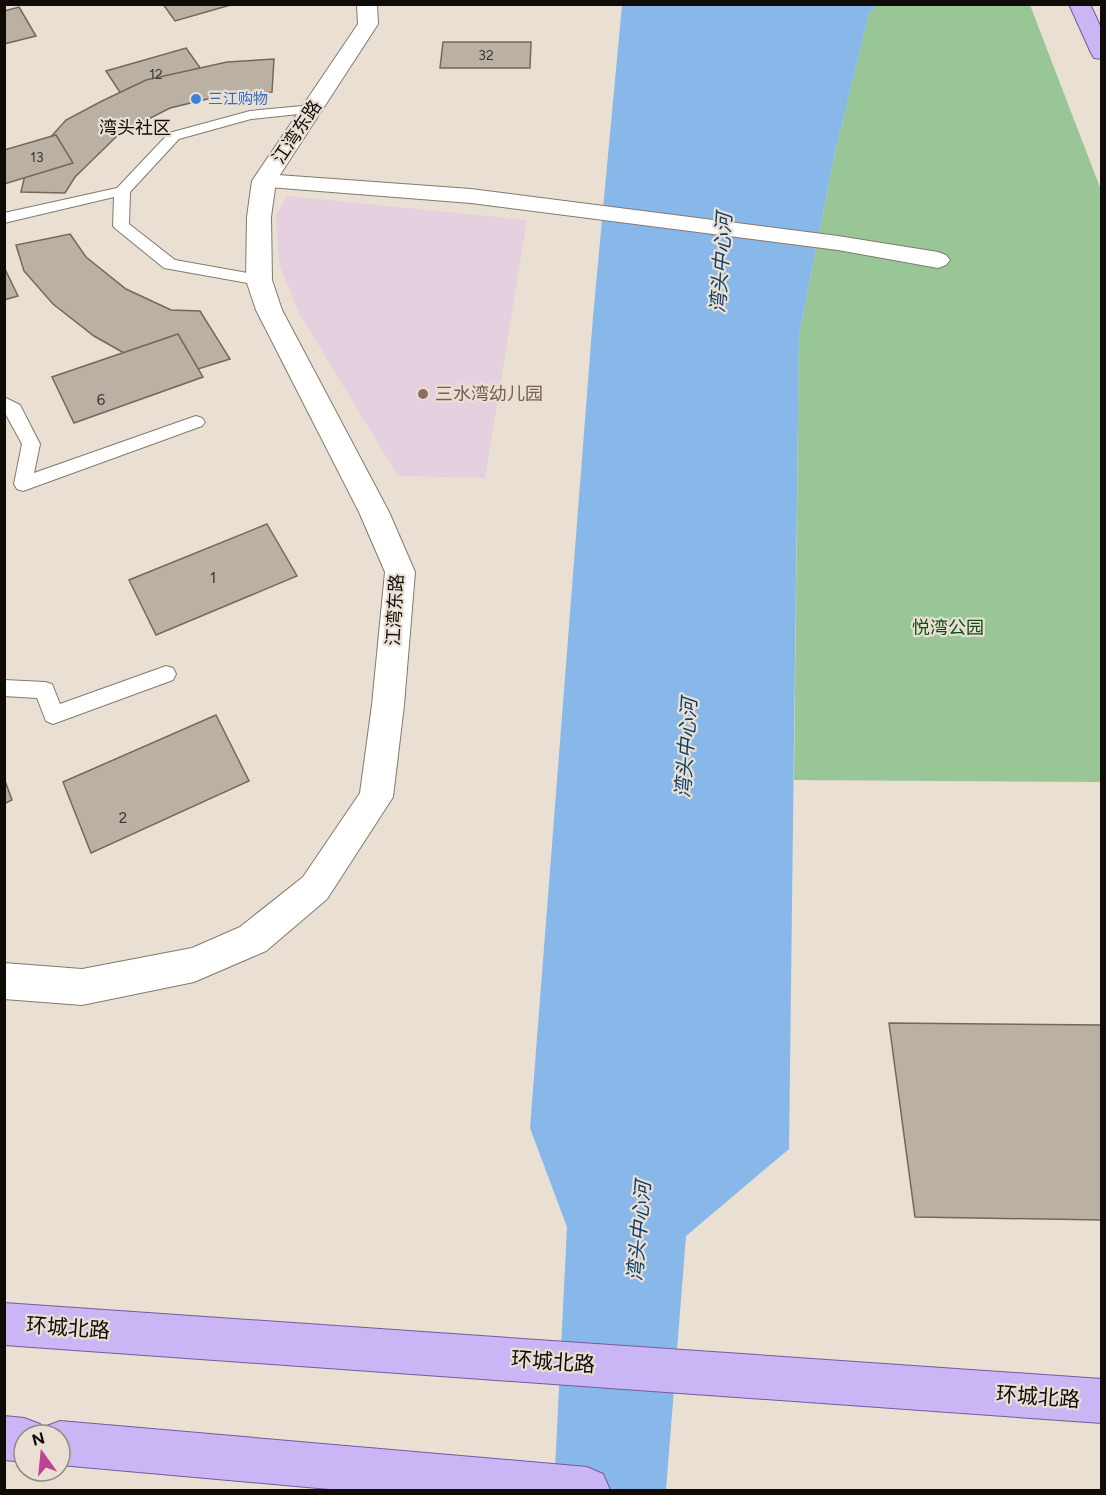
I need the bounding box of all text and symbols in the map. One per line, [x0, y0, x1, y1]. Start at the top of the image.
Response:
house number: 32 [478, 47, 494, 64]
house number: 12 [149, 66, 163, 83]
place label: 三江购物 [208, 90, 268, 108]
marker: 三江购物 [189, 92, 203, 106]
street label: 江湾东路 [268, 96, 326, 168]
district label: 湾头社区 [99, 117, 171, 139]
house number: 13 [30, 149, 44, 166]
water label: 湾头中心河 [706, 208, 737, 314]
place label: 三水湾幼儿园 [435, 383, 543, 405]
marker: 三水湾幼儿园 [416, 387, 430, 401]
house number: 6 [97, 391, 106, 409]
house number: 1 [210, 569, 216, 587]
street label: 江湾东路 [382, 573, 408, 647]
park label: 悦湾公园 [912, 617, 984, 639]
water label: 湾头中心河 [671, 693, 702, 799]
house number: 2 [119, 809, 127, 827]
water label: 湾头中心河 [623, 1176, 656, 1282]
street label: 环城北路 [25, 1312, 111, 1343]
street label: 环城北路 [510, 1346, 596, 1377]
street label: 环城北路 [995, 1381, 1081, 1412]
north arrow [12, 1423, 72, 1483]
text: N [30, 1428, 47, 1450]

